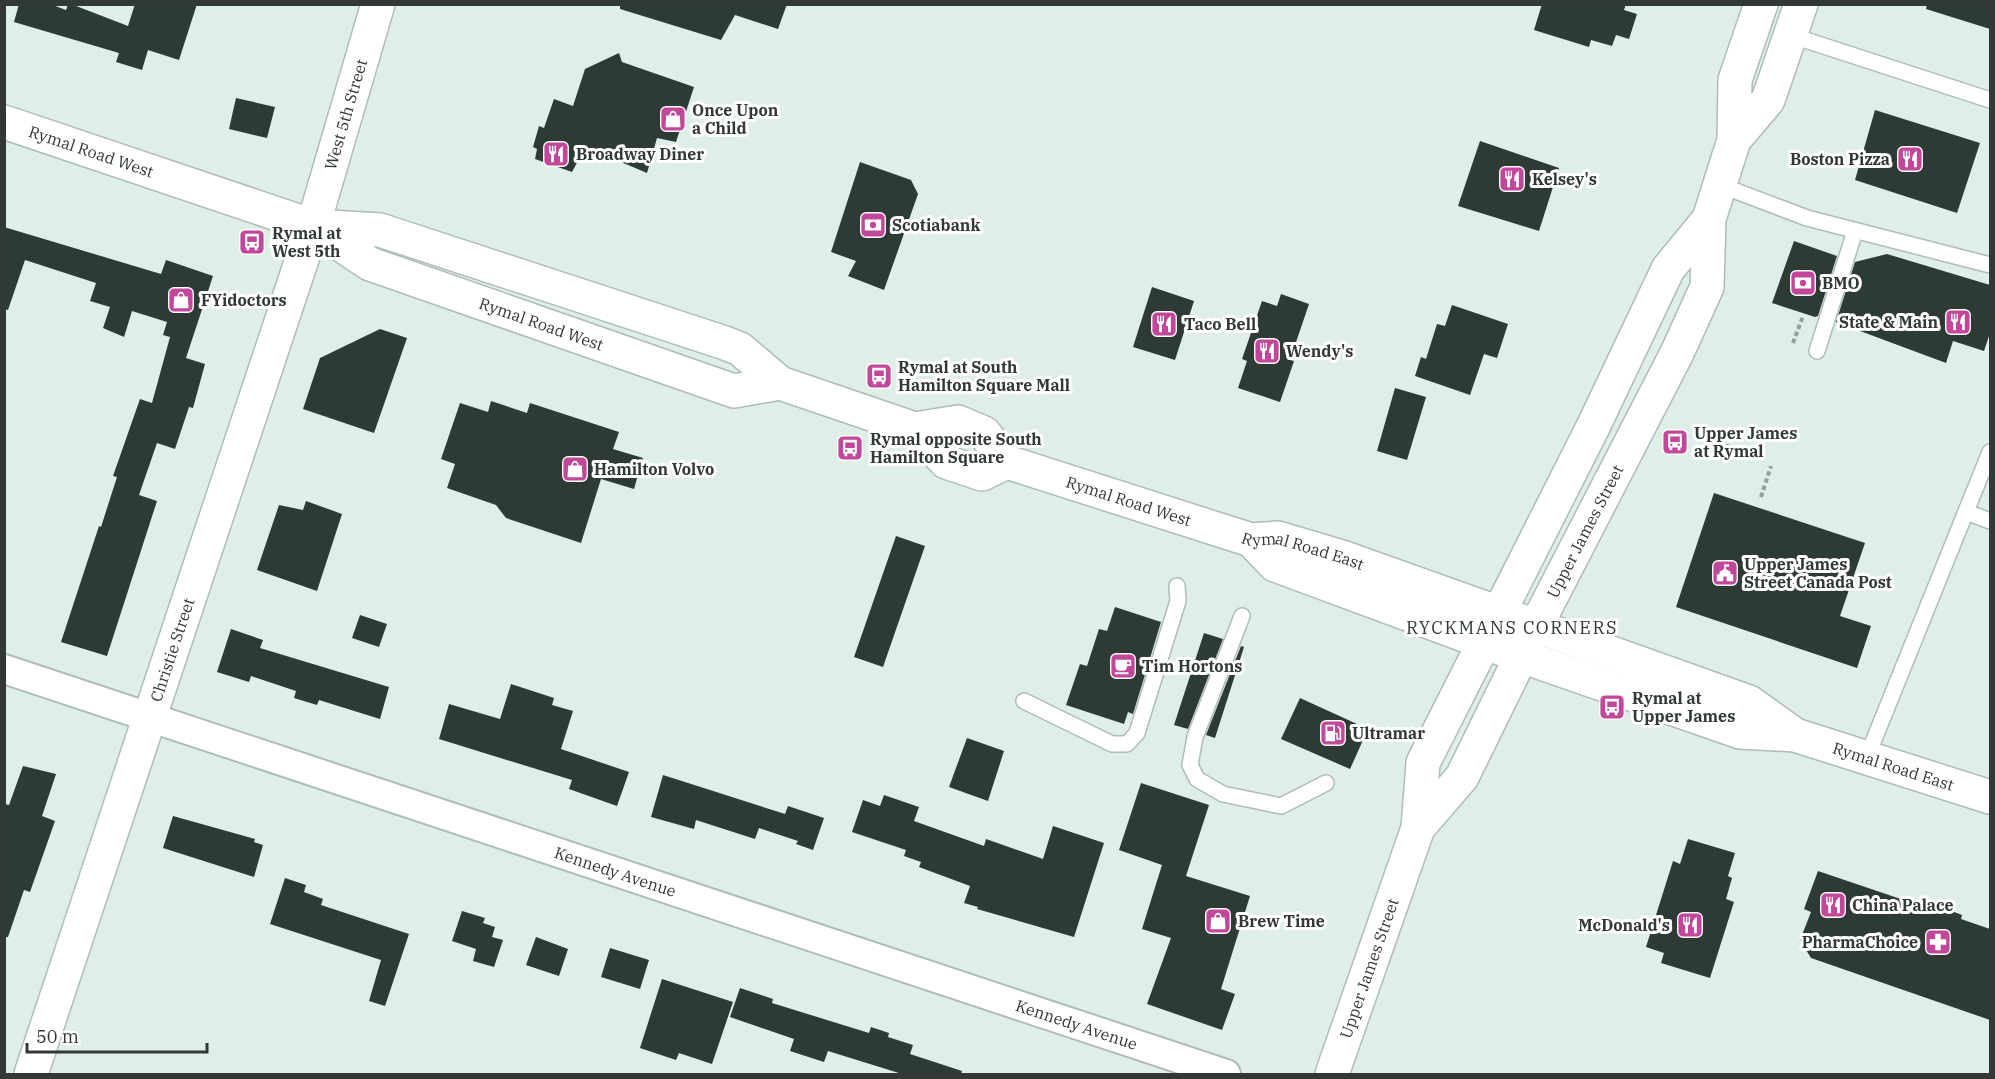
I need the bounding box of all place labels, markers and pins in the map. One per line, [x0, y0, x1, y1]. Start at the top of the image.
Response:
place label: Once Upon a Child [692, 100, 779, 138]
shop icon: Once Upon a Child [658, 104, 688, 134]
restaurant icon: Broadway Diner [541, 139, 571, 169]
place label: Broadway Diner [576, 144, 704, 164]
restaurant icon: Boston Pizza [1895, 144, 1925, 174]
place label: Boston Pizza [1790, 149, 1890, 169]
restaurant icon: Kelsey's [1497, 164, 1527, 194]
place label: Kelsey's [1532, 169, 1597, 189]
bank icon: Scotiabank [858, 210, 888, 240]
place label: Scotiabank [892, 215, 980, 235]
place label: Rymal at West 5th [272, 223, 342, 261]
bus stop icon: Rymal at West 5th [237, 227, 267, 257]
bank icon: BMO [1788, 268, 1818, 298]
place label: BMO [1822, 273, 1860, 293]
shop icon: FYidoctors [166, 285, 196, 315]
place label: FYidoctors [201, 290, 287, 310]
restaurant icon: State & Main [1943, 307, 1973, 337]
restaurant icon: Taco Bell [1149, 309, 1179, 339]
place label: State & Main [1839, 312, 1938, 332]
place label: Taco Bell [1184, 314, 1256, 334]
restaurant icon: Wendy's [1252, 336, 1282, 366]
place label: Wendy's [1286, 341, 1353, 361]
place label: Rymal at South Hamilton Square Mall [898, 357, 1070, 395]
bus stop icon: Rymal at South Hamilton Square Mall [864, 361, 894, 391]
place label: Upper James at Rymal [1694, 423, 1797, 461]
bus stop icon: Upper James at Rymal [1660, 427, 1690, 457]
place label: Rymal opposite South Hamilton Square [870, 429, 1042, 467]
bus stop icon: Rymal opposite South Hamilton Square [835, 433, 865, 463]
shop icon: Hamilton Volvo [560, 454, 590, 484]
place label: Hamilton Volvo [594, 459, 714, 479]
place label: Upper James Street Canada Post [1744, 554, 1892, 592]
public building icon: Upper James Street Canada Post [1710, 558, 1740, 588]
cafe icon: Tim Hortons [1108, 651, 1138, 681]
place label: Tim Hortons [1142, 656, 1242, 676]
place label: Rymal at Upper James [1632, 688, 1735, 726]
bus stop icon: Rymal at Upper James [1597, 692, 1627, 722]
fuel station icon: Ultramar [1318, 718, 1348, 748]
place label: Ultramar [1352, 723, 1425, 743]
restaurant icon: China Palace [1818, 890, 1848, 920]
place label: China Palace [1852, 895, 1954, 915]
shop icon: Brew Time [1203, 906, 1233, 936]
restaurant icon: McDonald's [1675, 910, 1705, 940]
place label: Brew Time [1238, 911, 1325, 931]
place label: McDonald's [1578, 915, 1670, 935]
pharmacy icon: PharmaChoice [1923, 927, 1953, 957]
place label: PharmaChoice [1802, 932, 1918, 952]

